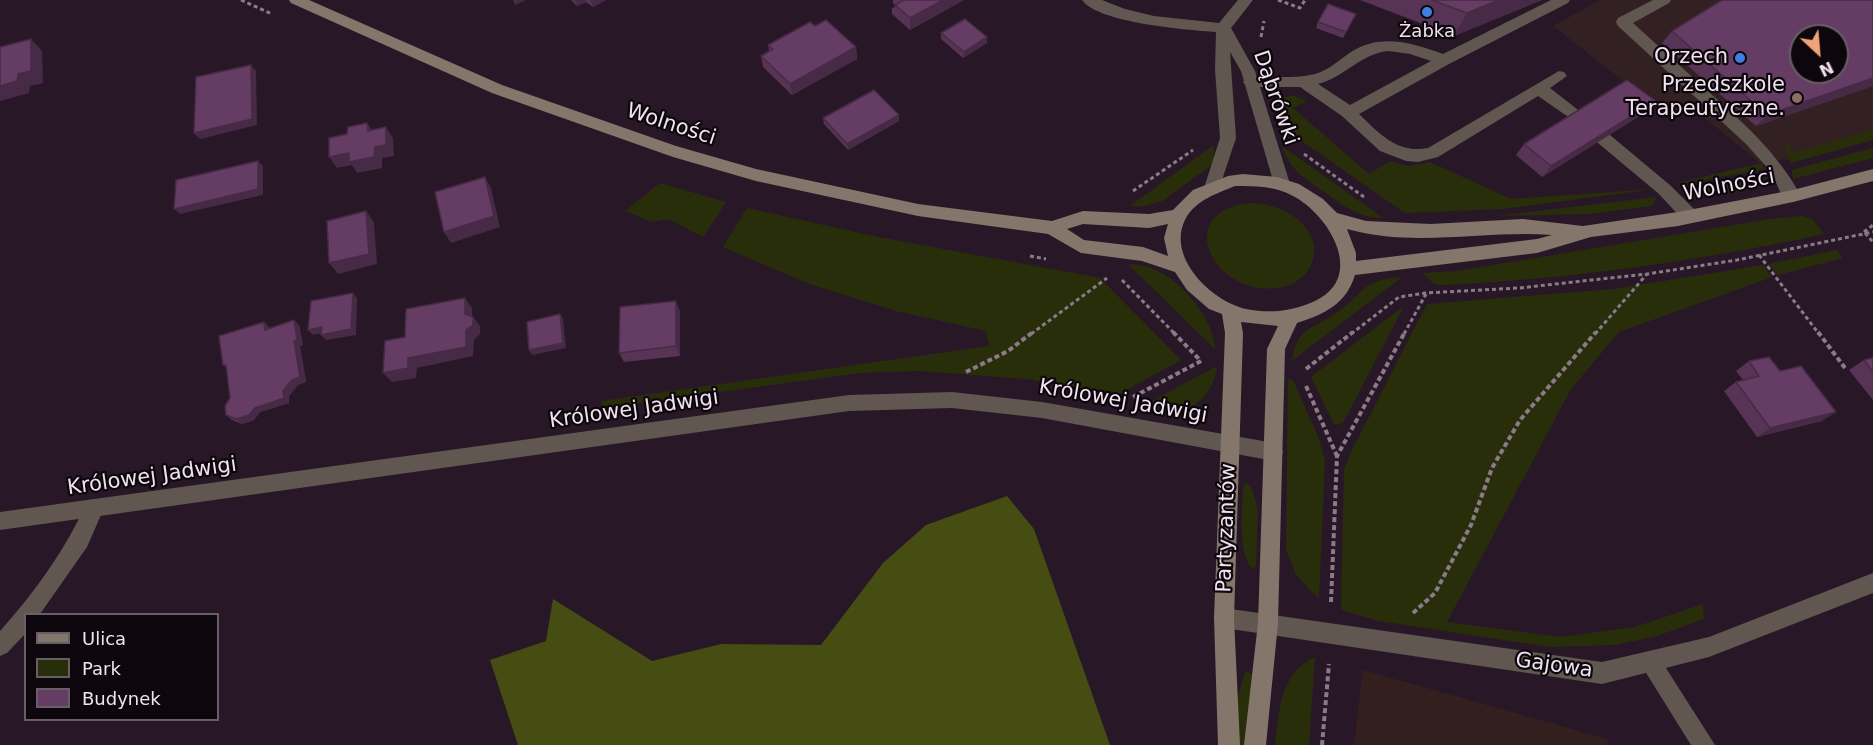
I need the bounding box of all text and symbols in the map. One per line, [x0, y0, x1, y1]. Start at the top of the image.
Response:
marker: Żabka [1420, 5, 1434, 19]
place label: Żabka [1399, 21, 1455, 43]
north arrow [1789, 24, 1849, 84]
place label: Orzech [1654, 45, 1728, 71]
street label: Dąbrówki [1247, 47, 1303, 149]
marker: Orzech [1733, 51, 1747, 65]
text: N [1816, 57, 1836, 80]
place label: Przedszkole Terapeutyczne. [1626, 73, 1785, 123]
marker: Przedszkole Terapeutyczne. [1790, 91, 1804, 105]
street label: Wolności [623, 99, 719, 151]
street label: Wolności [1681, 165, 1777, 207]
street label: Królowej Jadwigi [1037, 375, 1209, 429]
street label: Królowej Jadwigi [548, 386, 720, 434]
street label: Królowej Jadwigi [66, 453, 238, 501]
street label: Partyzantów [1212, 463, 1242, 593]
legend [24, 613, 219, 721]
text: Ulica [82, 628, 126, 649]
street label: Gajowa [1514, 648, 1594, 684]
text: Park [82, 658, 121, 679]
text: Budynek [82, 688, 161, 709]

